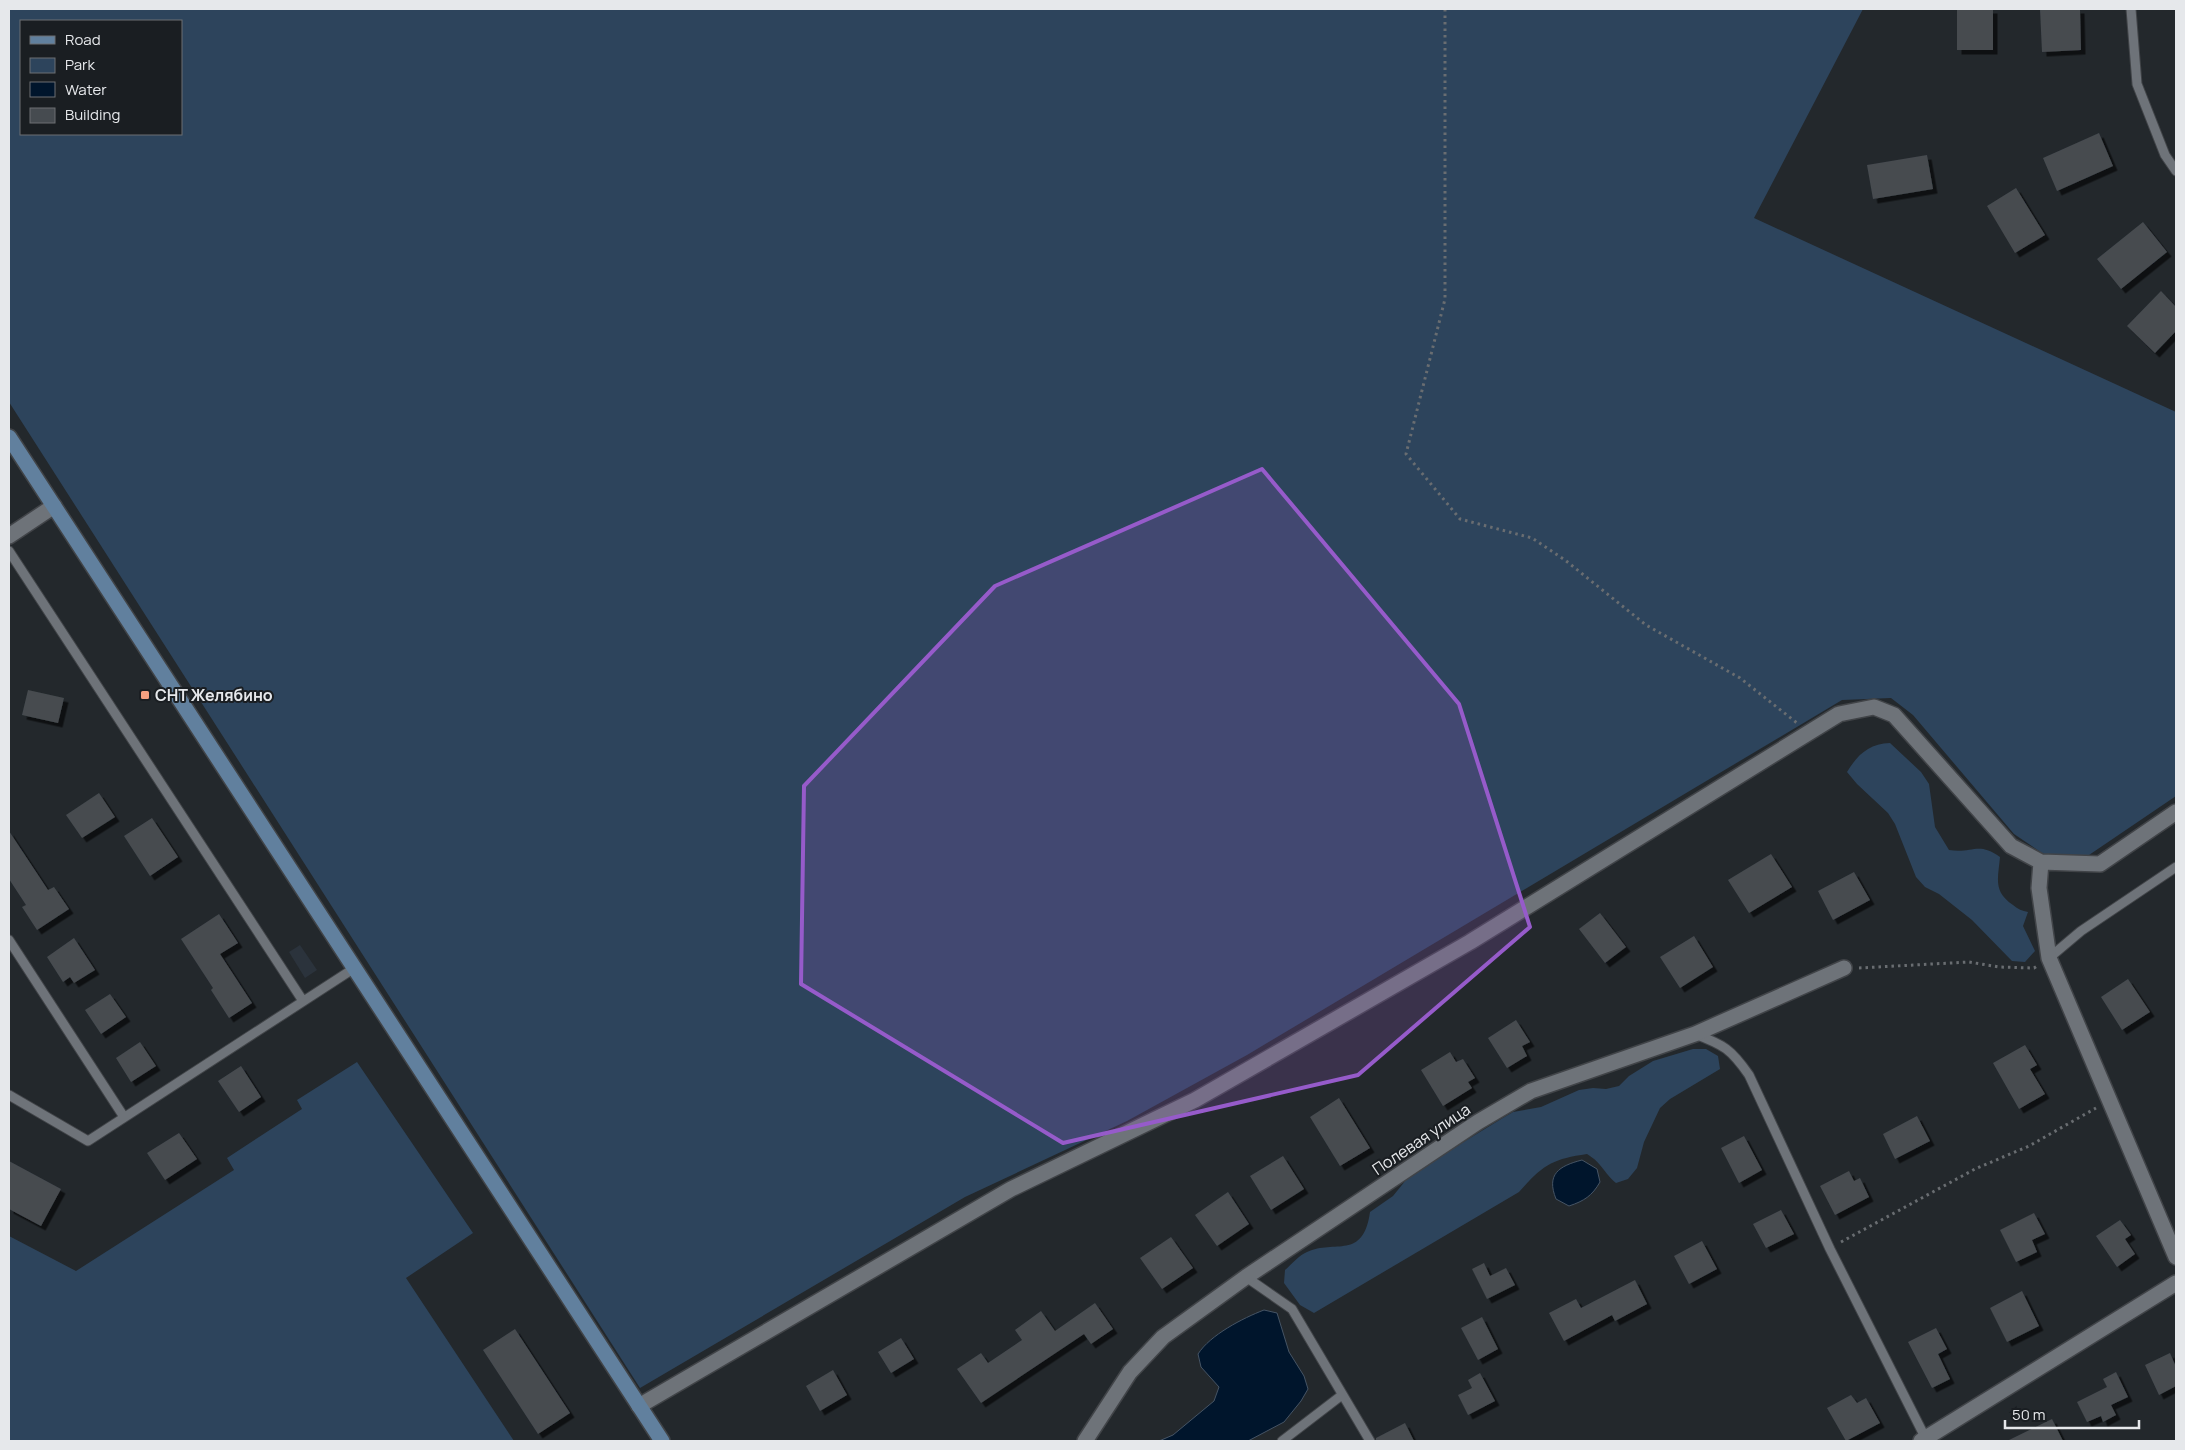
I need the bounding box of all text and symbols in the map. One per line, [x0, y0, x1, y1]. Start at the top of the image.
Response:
legend [20, 20, 182, 135]
text: Road [65, 29, 101, 50]
text: Park [65, 54, 95, 75]
text: Water [65, 79, 107, 100]
text: Building [65, 104, 120, 125]
place label: СНТ Желябино [155, 684, 273, 706]
marker: СНТ Желябино [139, 689, 151, 701]
street label: Полевая улица [1368, 1098, 1474, 1180]
scale bar [2005, 1398, 2139, 1430]
text: 50 m [2012, 1404, 2046, 1425]

